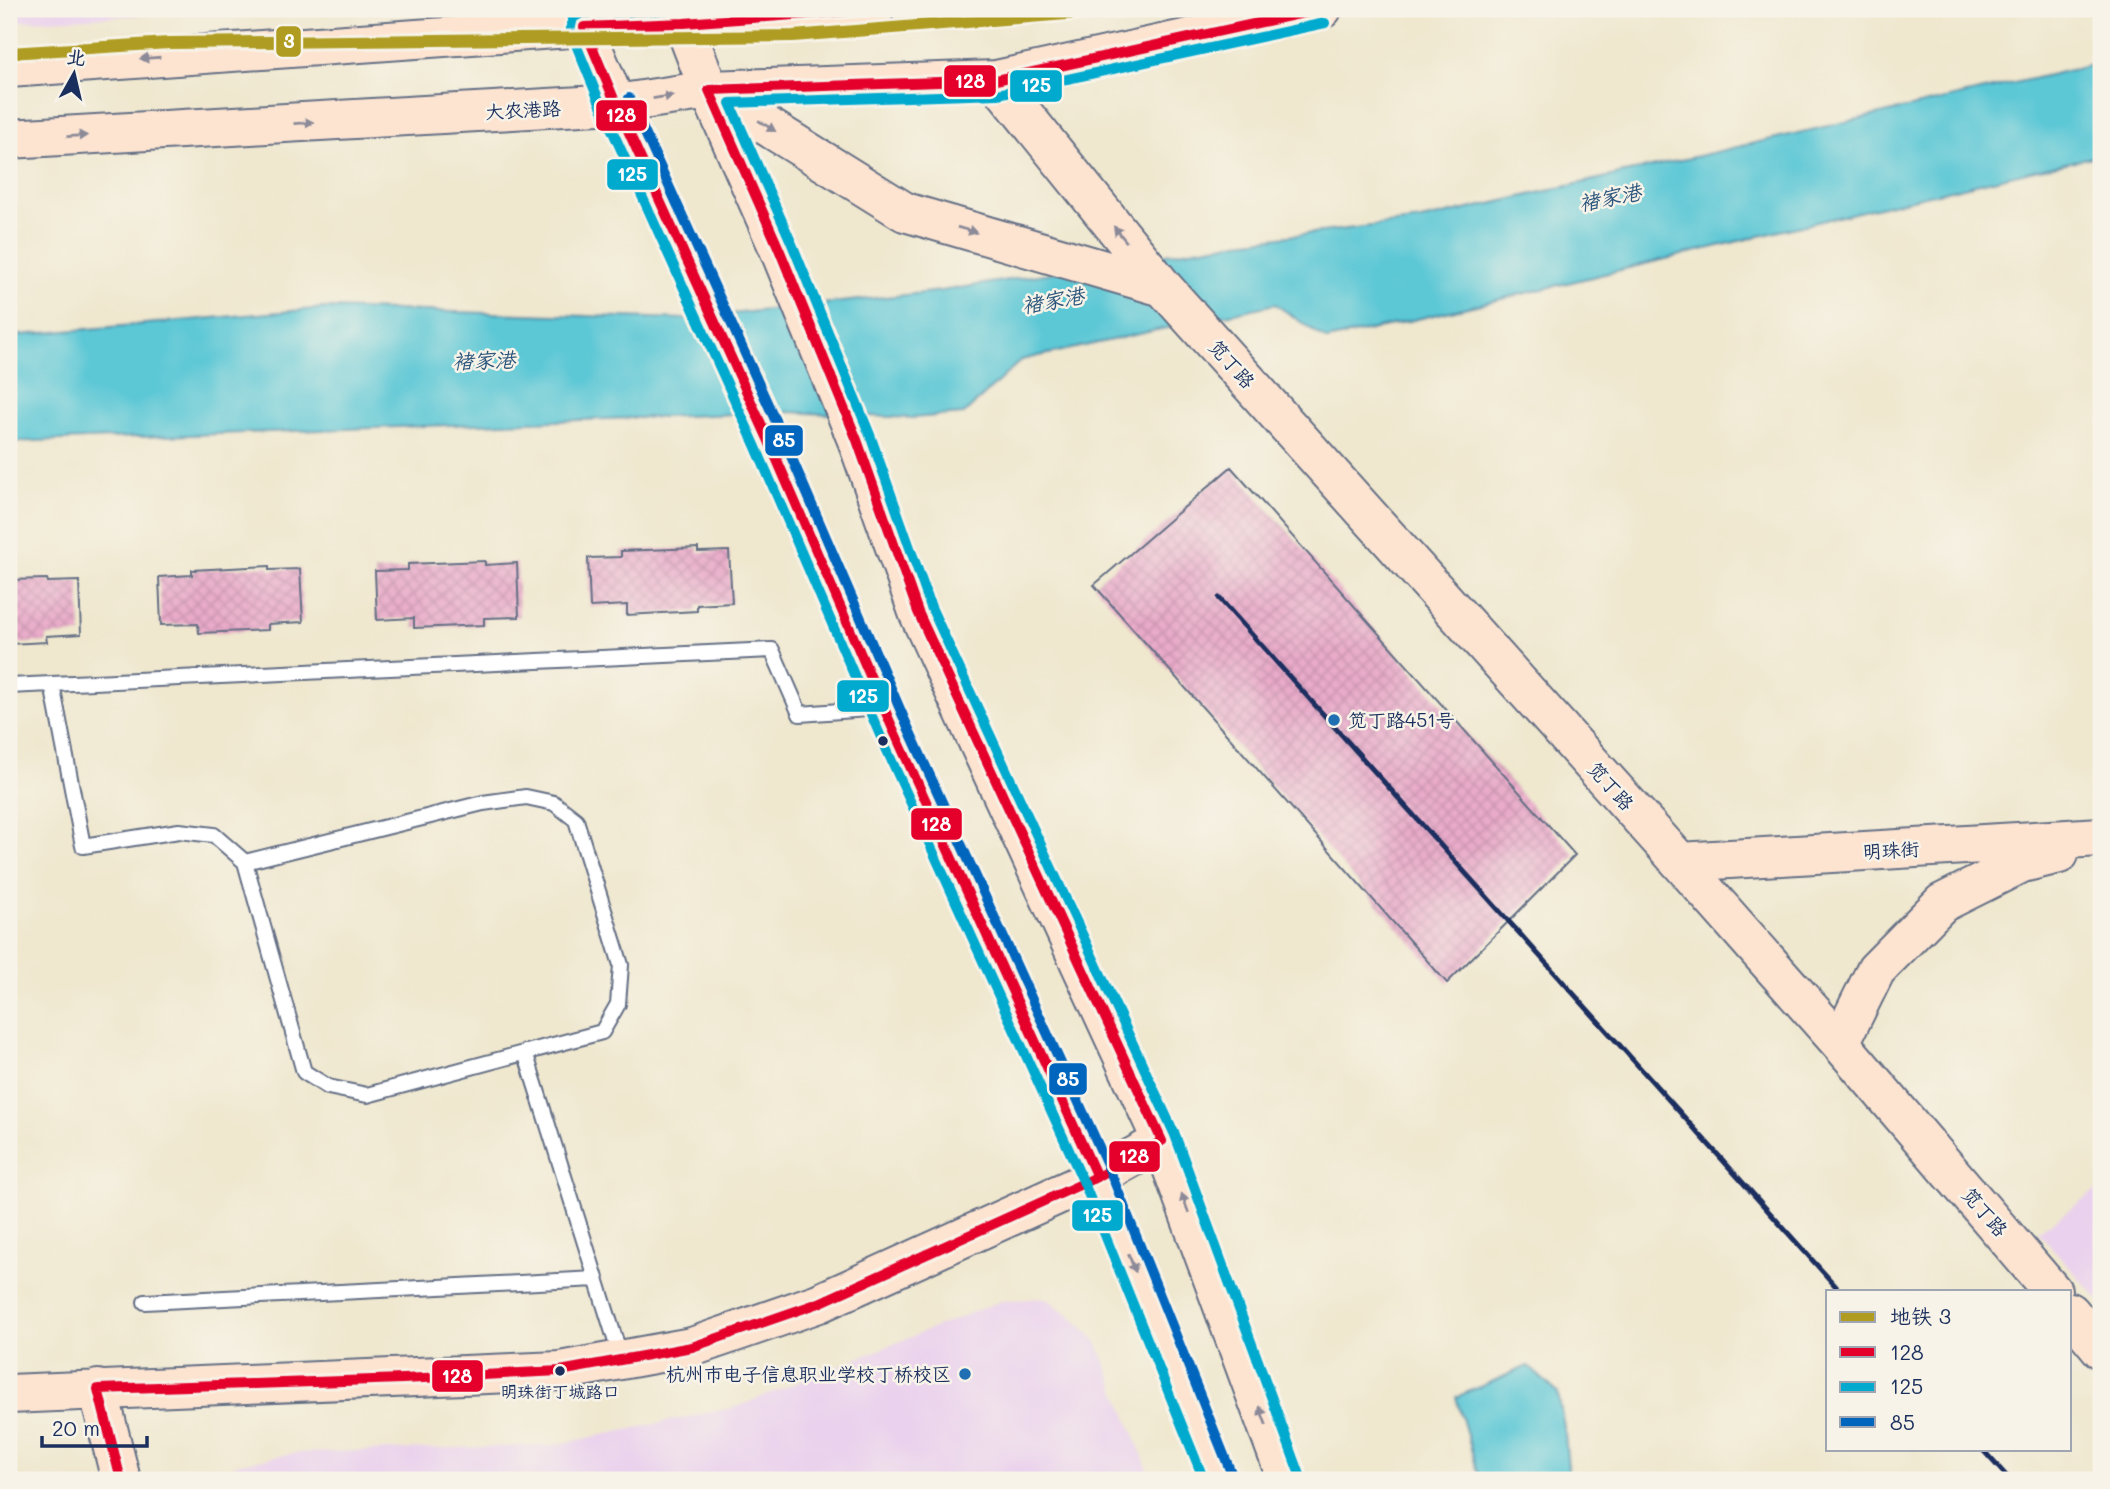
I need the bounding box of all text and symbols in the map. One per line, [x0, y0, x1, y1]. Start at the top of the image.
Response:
line badge: 3 [275, 25, 302, 58]
text: 3 [283, 28, 295, 53]
north arrow [38, 38, 108, 108]
text: 北 [65, 43, 88, 70]
one-way arrow [138, 53, 160, 64]
line badge: 128 [943, 64, 997, 98]
text: 128 [955, 68, 986, 93]
line badge: 125 [1009, 69, 1063, 103]
text: 125 [1021, 72, 1051, 97]
one-way arrow [652, 91, 674, 102]
street label: 大农港路 [484, 95, 562, 124]
line badge: 128 [595, 99, 648, 132]
text: 128 [606, 102, 637, 127]
one-way arrow [293, 117, 315, 128]
one-way arrow [757, 119, 776, 132]
one-way arrow [66, 130, 88, 141]
line badge: 125 [606, 158, 659, 191]
text: 125 [617, 161, 647, 186]
water label: 褚家港 [1576, 177, 1645, 216]
one-way arrow [1113, 225, 1128, 242]
one-way arrow [957, 226, 978, 236]
water label: 褚家港 [1019, 280, 1088, 318]
street label: 笕丁路 [1204, 334, 1261, 393]
water label: 褚家港 [452, 345, 518, 374]
line badge: 85 [764, 424, 804, 457]
text: 85 [773, 427, 795, 452]
line badge: 125 [836, 679, 890, 713]
text: 125 [848, 683, 878, 708]
place label: 笕丁路451号 [1348, 707, 1455, 732]
marker: 笕丁路451号 [1326, 712, 1342, 728]
unlabelled marker [876, 734, 890, 748]
street label: 笕丁路 [1583, 756, 1640, 815]
line badge: 128 [910, 807, 963, 841]
text: 128 [921, 811, 952, 836]
street label: 明珠街 [1862, 836, 1920, 863]
line badge: 85 [1048, 1062, 1088, 1096]
text: 85 [1057, 1066, 1079, 1091]
line badge: 128 [1108, 1140, 1161, 1173]
text: 128 [1119, 1143, 1150, 1168]
street label: 笕丁路 [1957, 1182, 2014, 1241]
one-way arrow [1179, 1192, 1190, 1213]
line badge: 125 [1071, 1199, 1124, 1232]
text: 125 [1082, 1202, 1112, 1227]
one-way arrow [1126, 1253, 1137, 1274]
legend [1826, 1290, 2072, 1450]
text: 地铁 3 [1890, 1302, 1951, 1329]
text: 128 [1890, 1338, 1924, 1365]
line badge: 128 [431, 1359, 484, 1393]
place label: 杭州市电子信息职业学校丁桥校区 [666, 1361, 951, 1386]
text: 128 [442, 1363, 473, 1388]
marker: 明珠街丁城路口 [553, 1364, 567, 1378]
marker: 杭州市电子信息职业学校丁桥校区 [957, 1366, 973, 1382]
text: 125 [1890, 1372, 1923, 1399]
place label: 明珠街丁城路口 [501, 1380, 620, 1402]
scale bar [42, 1405, 147, 1449]
one-way arrow [1257, 1406, 1268, 1427]
text: 85 [1890, 1408, 1915, 1435]
text: 20 m [52, 1414, 100, 1441]

